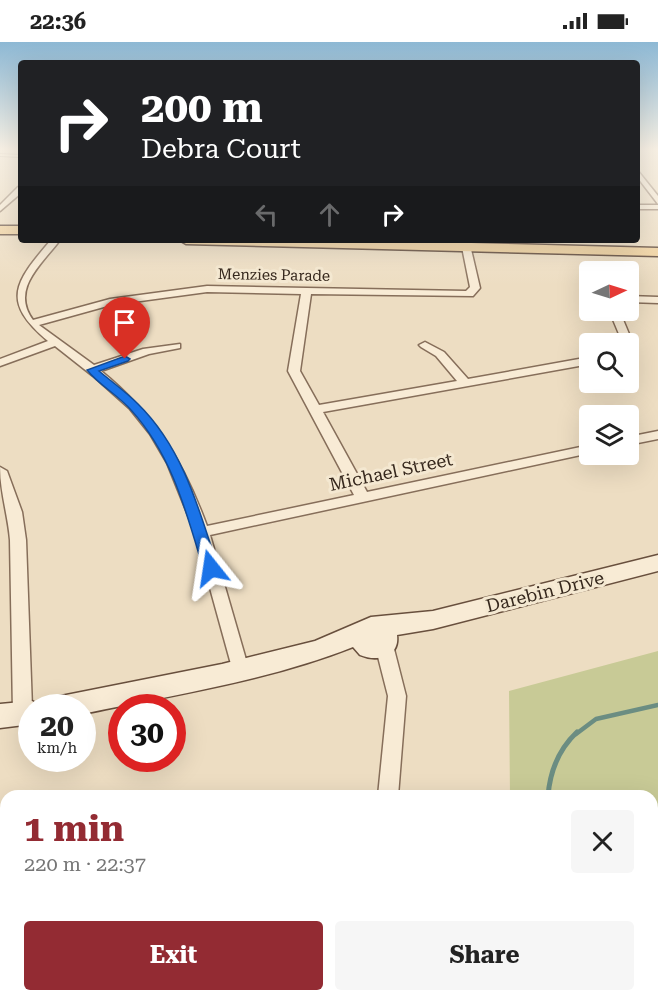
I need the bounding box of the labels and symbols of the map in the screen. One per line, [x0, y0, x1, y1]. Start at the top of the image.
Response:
north arrow [579, 261, 639, 321]
street label: Menzies Parade [218, 265, 330, 285]
pin [99, 297, 150, 359]
street label: Michael Street [327, 448, 455, 495]
position arrow [179, 536, 243, 600]
street label: Darebin Drive [484, 567, 606, 616]
speed limit sign: 30 [108, 694, 186, 772]

